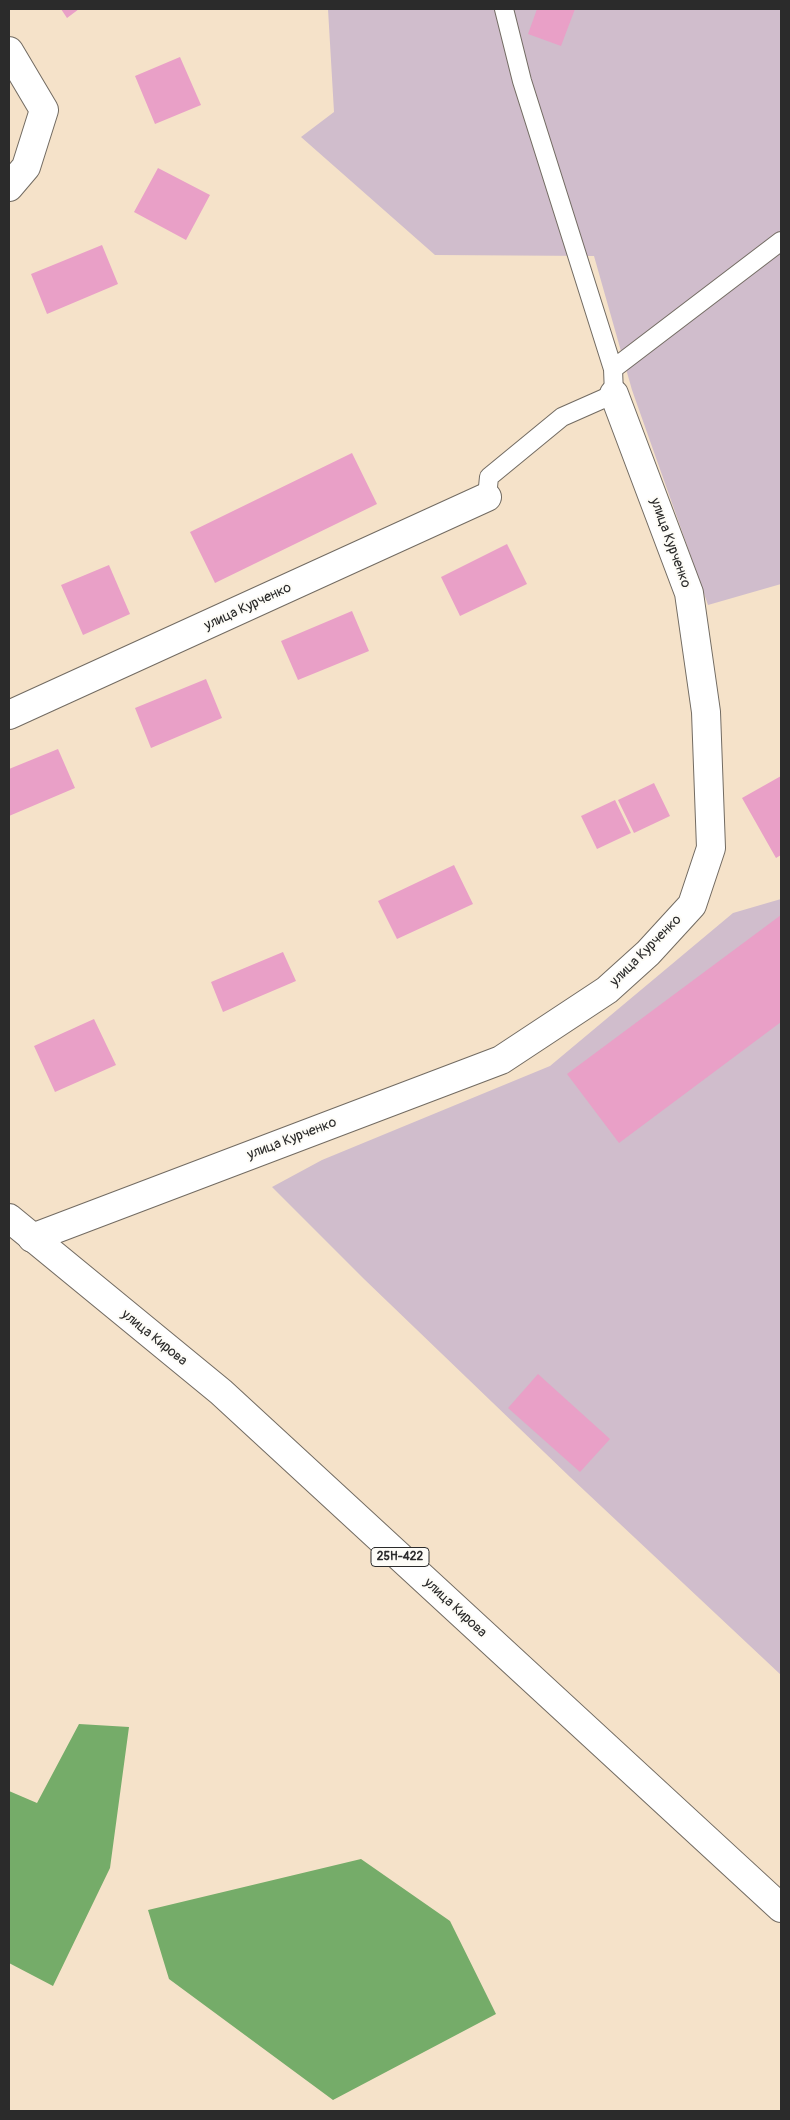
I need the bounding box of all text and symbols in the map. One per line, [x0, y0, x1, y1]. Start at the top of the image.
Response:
street label: улица Курченко [646, 496, 694, 590]
street label: улица Курченко [202, 579, 294, 635]
street label: улица Курченко [607, 912, 685, 990]
street label: улица Курченко [245, 1114, 339, 1164]
street label: улица Кирова [118, 1306, 190, 1370]
road number: 25Н-422 [371, 1548, 429, 1566]
street label: улица Кирова [420, 1575, 490, 1641]

